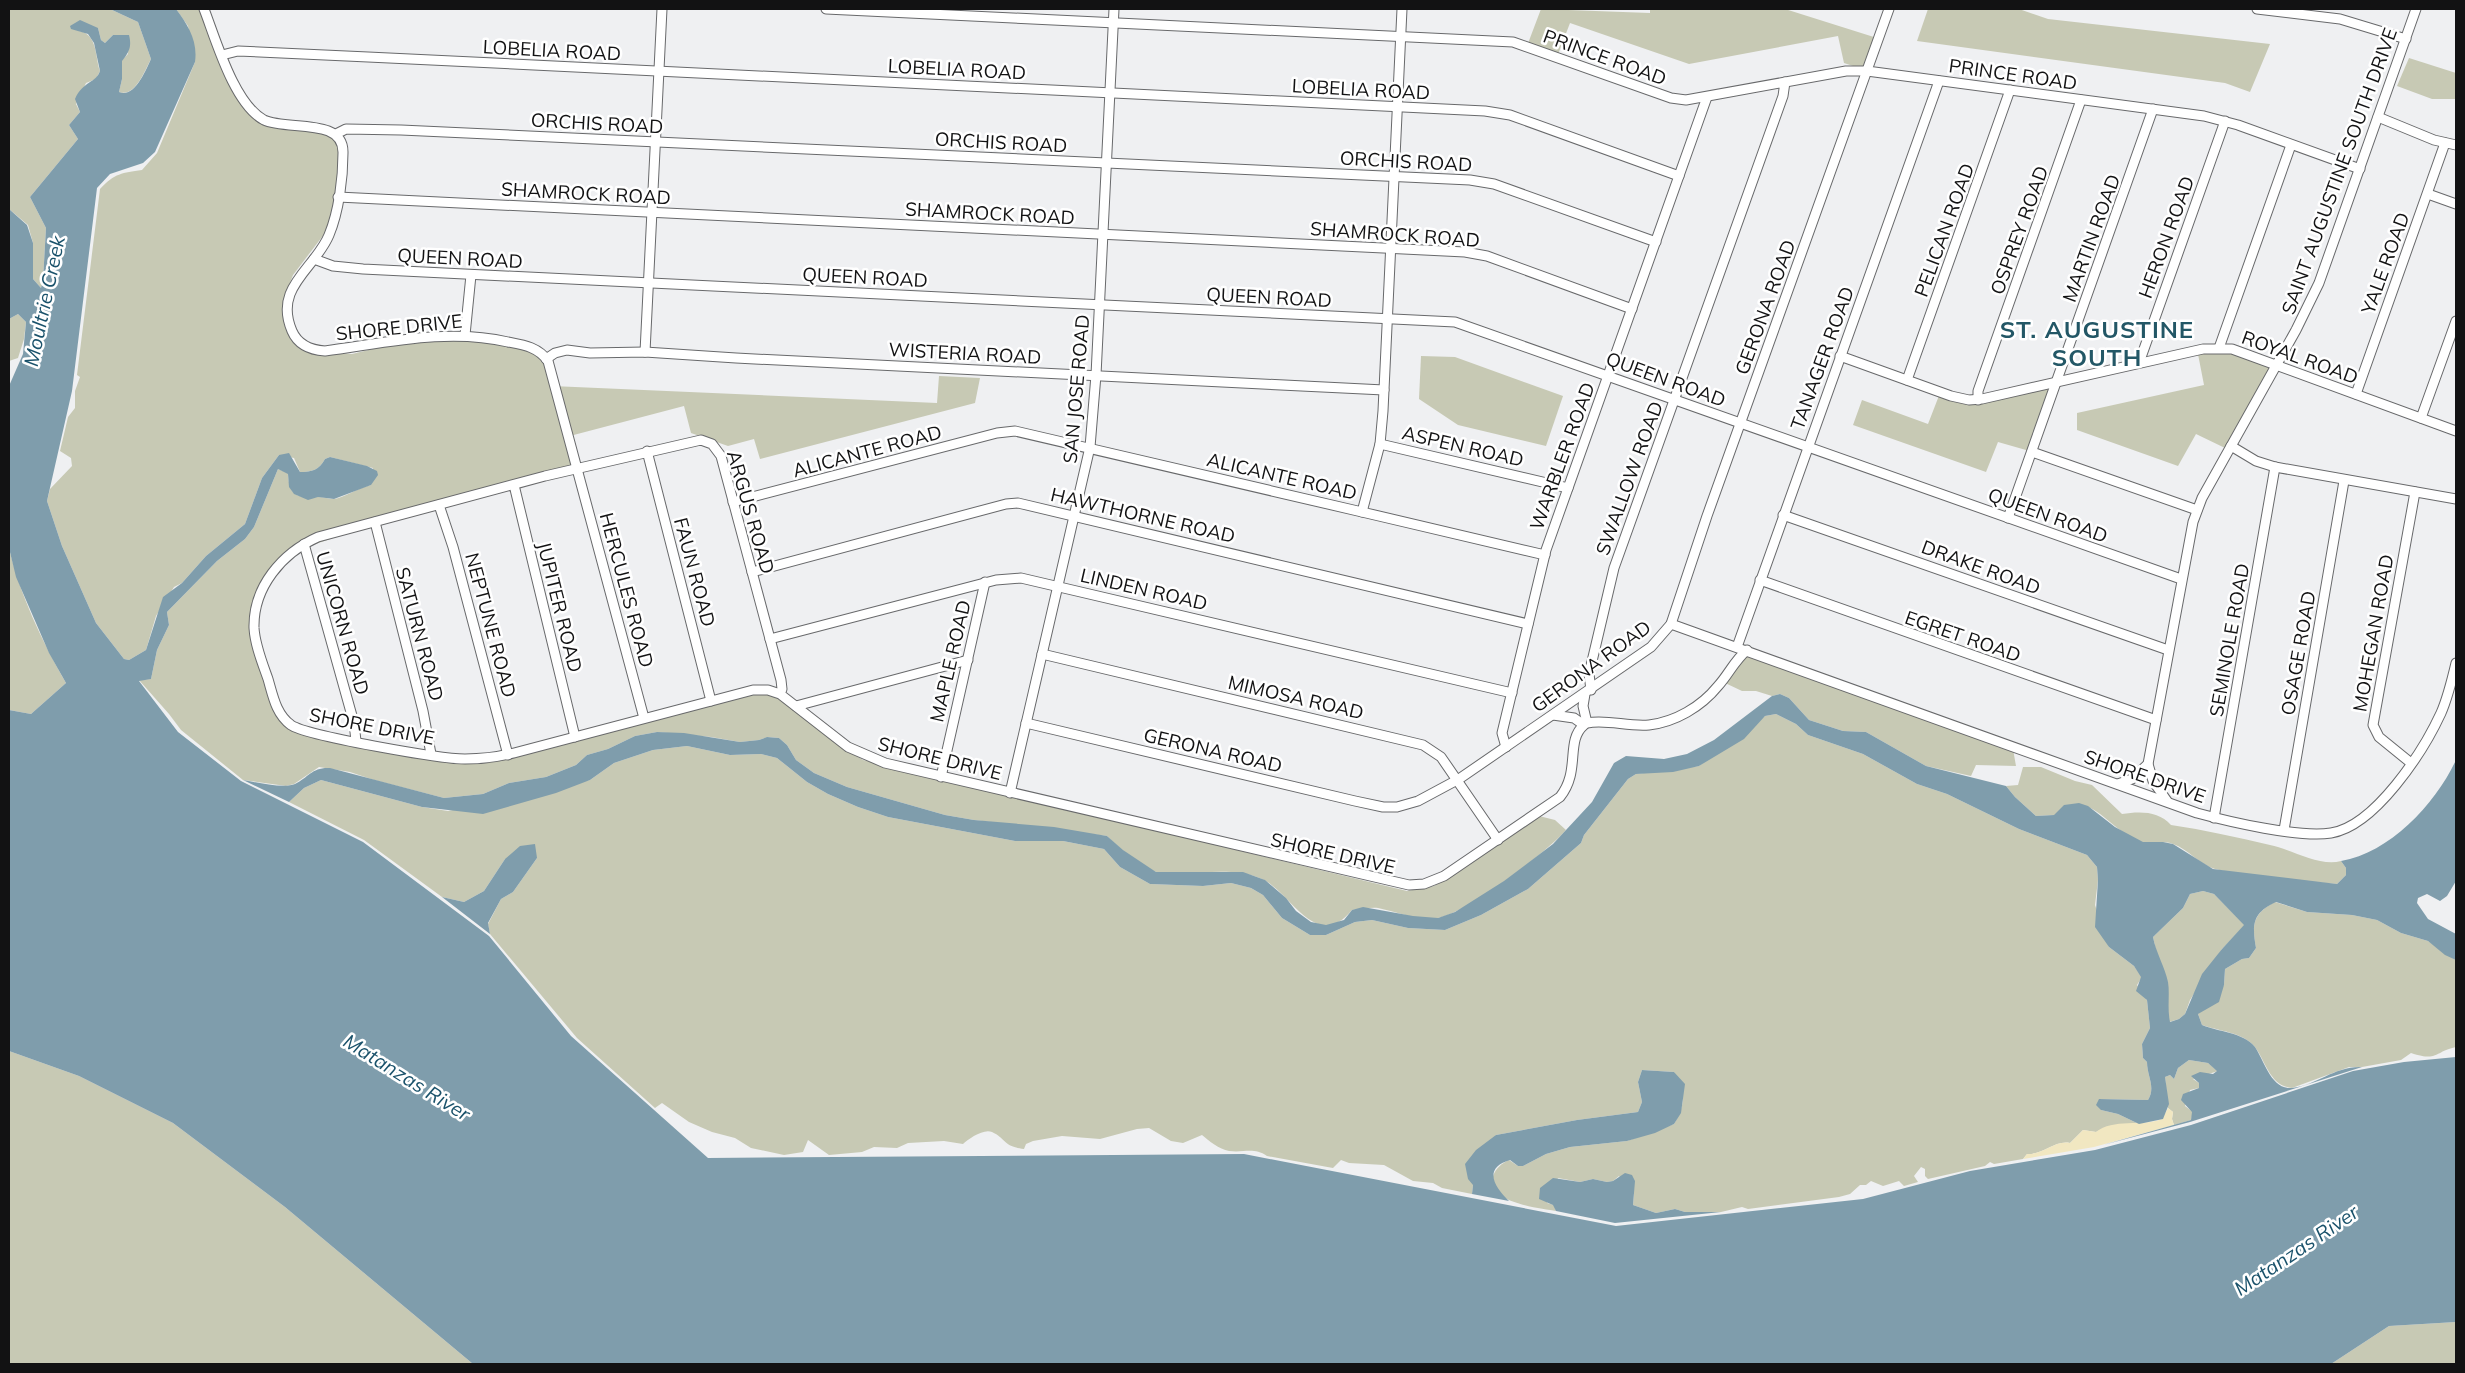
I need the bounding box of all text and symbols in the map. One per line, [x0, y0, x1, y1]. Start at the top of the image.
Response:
street label: PRINCE ROAD [1540, 24, 1670, 90]
street label: SAINT AUGUSTINE SOUTH DRIVE [2276, 24, 2402, 318]
street label: LOBELIA ROAD [482, 34, 622, 66]
street label: LOBELIA ROAD [887, 53, 1027, 85]
street label: PRINCE ROAD [1947, 53, 2079, 95]
street label: LOBELIA ROAD [1291, 73, 1431, 105]
street label: ORCHIS ROAD [530, 108, 664, 138]
street label: ORCHIS ROAD [934, 127, 1068, 157]
street label: ORCHIS ROAD [1339, 146, 1473, 176]
street label: PELICAN ROAD [1909, 160, 1979, 300]
street label: OSPREY ROAD [1985, 162, 2053, 298]
street label: MARTIN ROAD [2057, 171, 2125, 305]
street label: HERON ROAD [2133, 173, 2199, 301]
street label: SHAMROCK ROAD [500, 177, 672, 209]
street label: SHAMROCK ROAD [904, 197, 1076, 229]
street label: YALE ROAD [2355, 209, 2414, 318]
street label: SHAMROCK ROAD [1309, 216, 1481, 252]
water label: Moultrie Creek [18, 233, 70, 369]
street label: GERONA ROAD [1730, 236, 1800, 378]
street label: QUEEN ROAD [397, 243, 523, 273]
street label: QUEEN ROAD [802, 262, 928, 292]
street label: QUEEN ROAD [1206, 282, 1332, 312]
street label: TANAGER ROAD [1785, 283, 1859, 433]
street label: SHORE DRIVE [335, 308, 463, 346]
street label: SAN JOSE ROAD [1058, 314, 1094, 464]
district label: ST. AUGUSTINE SOUTH [2000, 314, 2194, 372]
street label: ROYAL ROAD [2239, 325, 2361, 389]
street label: WISTERIA ROAD [888, 337, 1042, 369]
street label: QUEEN ROAD [1603, 346, 1729, 412]
street label: WARBLER ROAD [1524, 379, 1600, 533]
street label: SWALLOW ROAD [1590, 398, 1668, 558]
street label: ALICANTE ROAD [790, 420, 944, 482]
street label: ASPEN ROAD [1400, 420, 1526, 472]
street label: ALICANTE ROAD [1205, 447, 1359, 505]
street label: ARGUS ROAD [722, 448, 780, 576]
street label: HAWTHORNE ROAD [1048, 482, 1238, 548]
street label: QUEEN ROAD [1985, 482, 2111, 548]
street label: HERCULES ROAD [595, 510, 659, 670]
street label: FAUN ROAD [669, 515, 721, 629]
street label: DRAKE ROAD [1918, 534, 2044, 600]
street label: JUPITER ROAD [532, 539, 588, 675]
street label: UNICORN ROAD [311, 548, 375, 698]
street label: NEPTUNE ROAD [460, 550, 522, 700]
street label: MOHEGAN ROAD [2347, 552, 2399, 714]
street label: SEMINOLE ROAD [2204, 561, 2254, 719]
street label: LINDEN ROAD [1078, 563, 1210, 615]
street label: SATURN ROAD [391, 564, 449, 704]
street label: OSAGE ROAD [2275, 589, 2321, 717]
street label: MAPLE ROAD [924, 598, 976, 724]
street label: EGRET ROAD [1902, 605, 2024, 667]
street label: GERONA ROAD [1527, 615, 1655, 717]
street label: MIMOSA ROAD [1226, 670, 1366, 724]
street label: SHORE DRIVE [307, 702, 437, 750]
street label: GERONA ROAD [1141, 722, 1285, 778]
street label: SHORE DRIVE [875, 731, 1005, 785]
street label: SHORE DRIVE [2081, 744, 2209, 808]
street label: SHORE DRIVE [1268, 827, 1398, 879]
water label: Matanzas River [339, 1028, 476, 1126]
water label: Matanzas River [2229, 1199, 2364, 1301]

